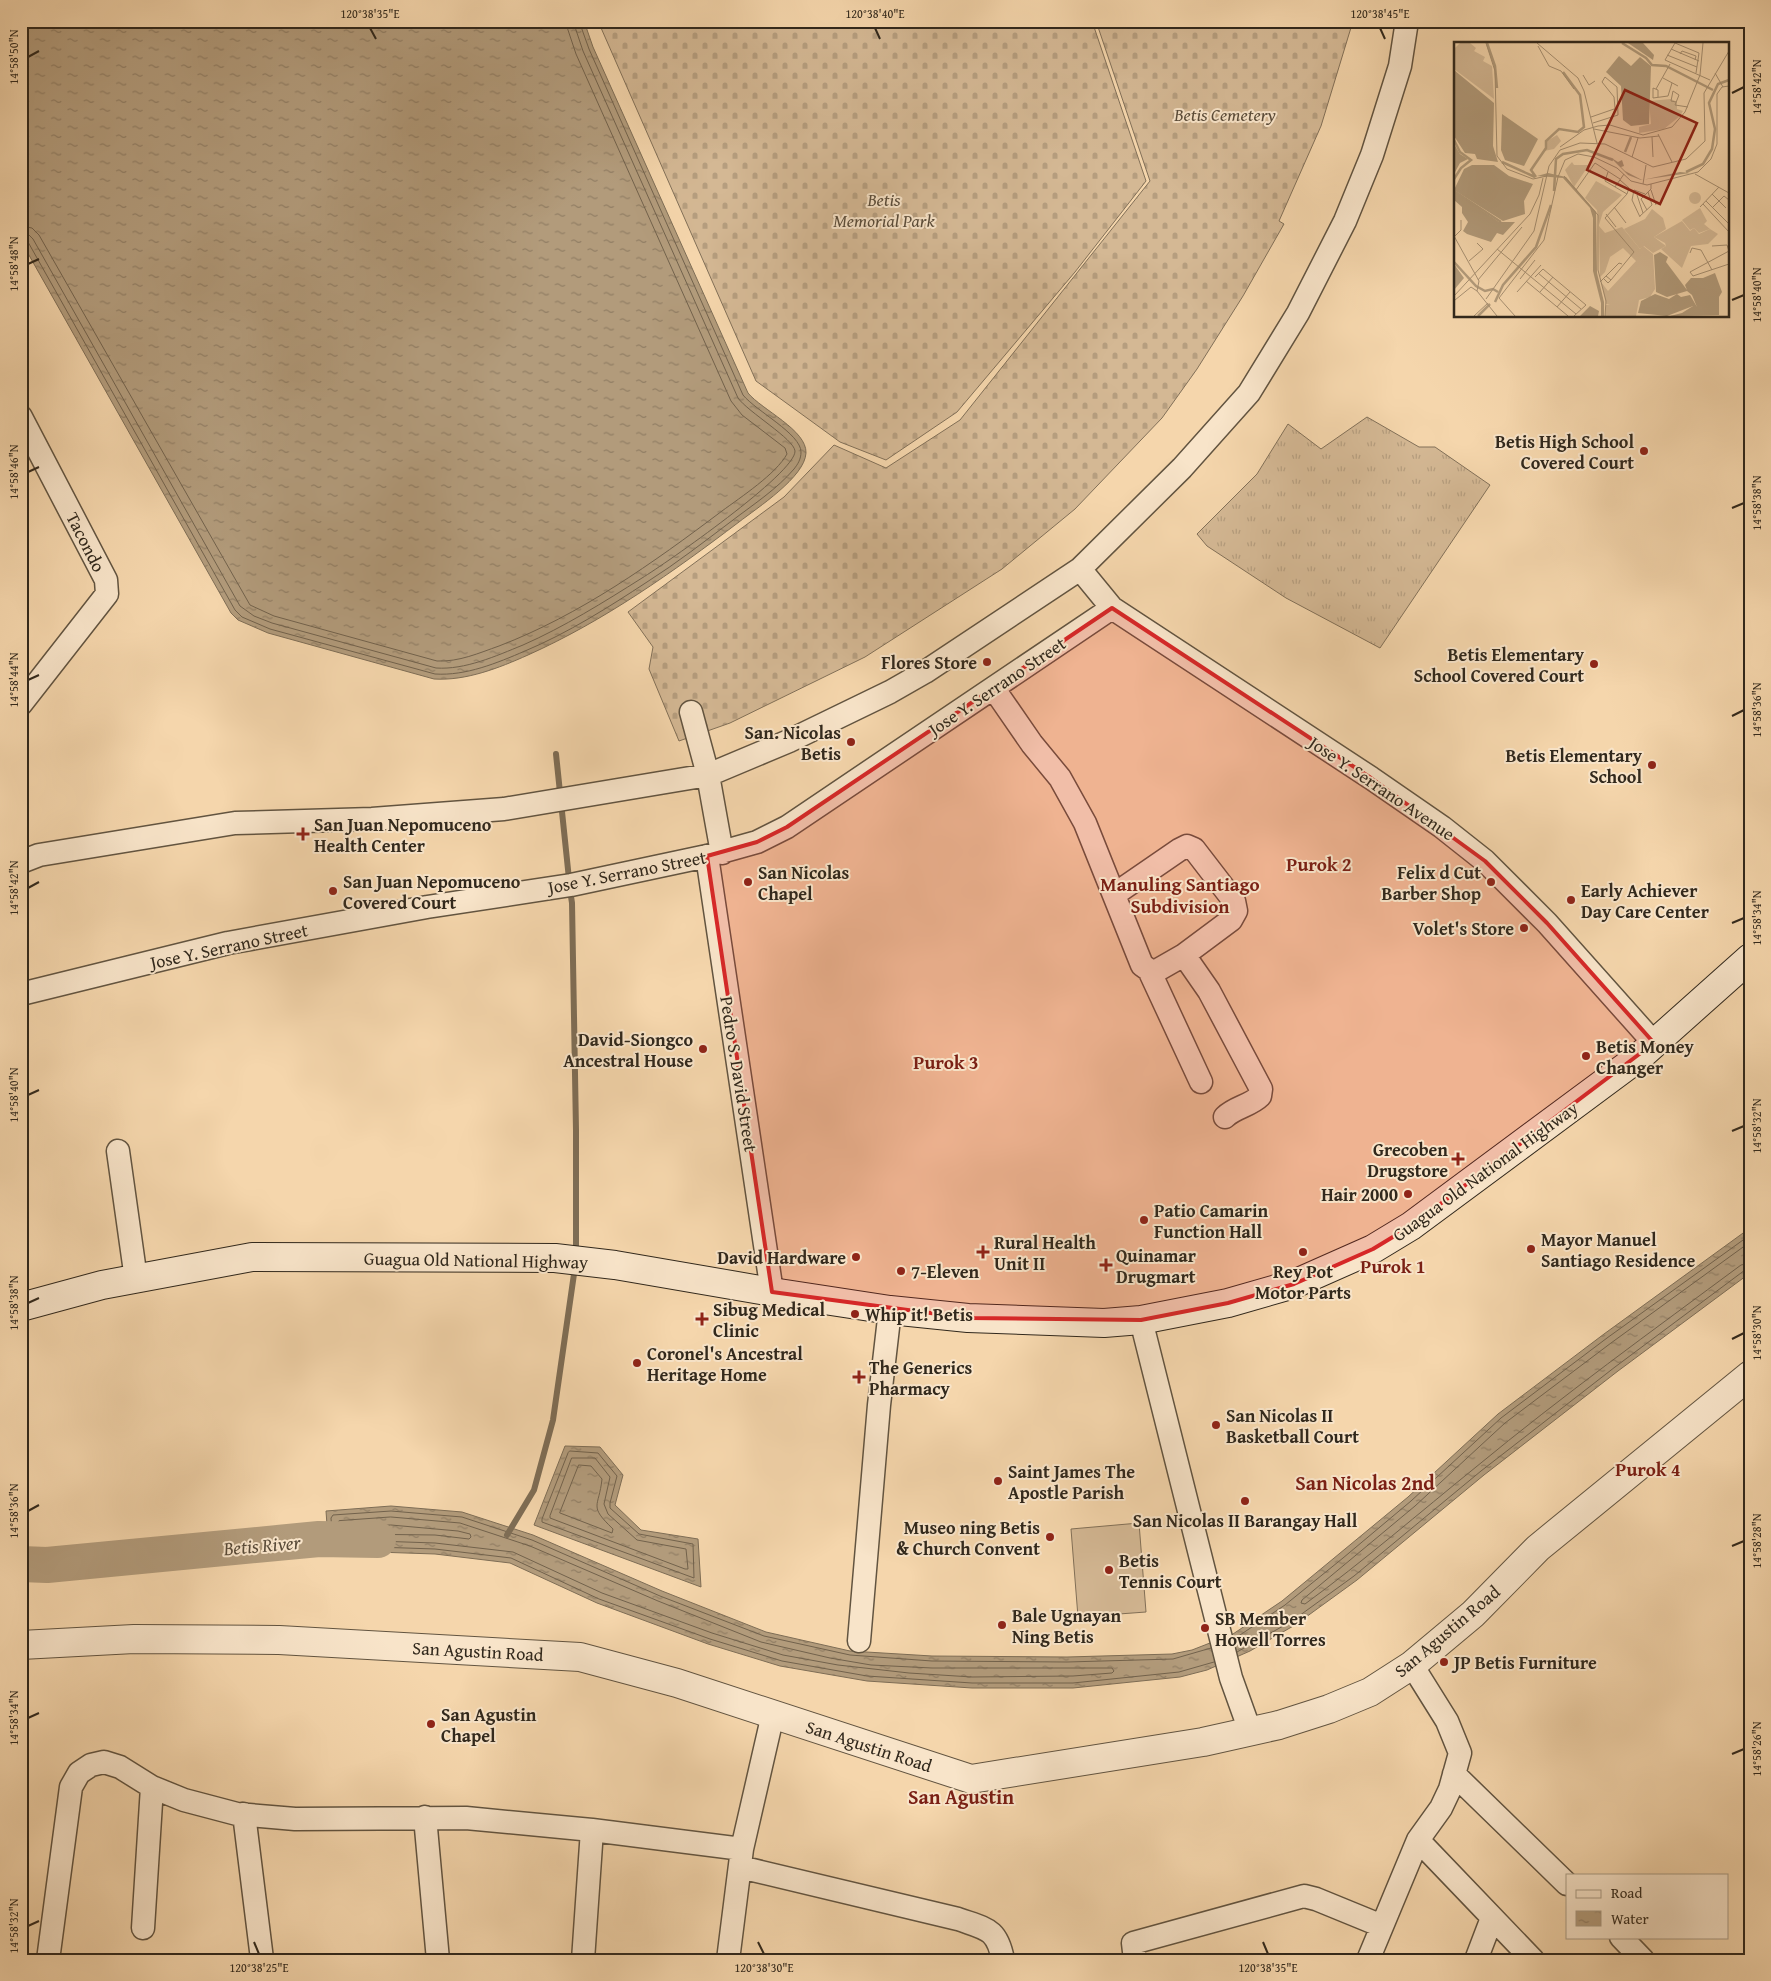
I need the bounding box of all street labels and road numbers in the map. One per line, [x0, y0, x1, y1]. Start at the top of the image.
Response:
street label: Tacondo [59, 507, 113, 577]
street label: Jose Y. Serrano Street [921, 629, 1072, 743]
street label: Jose Y. Serrano Avenue [1302, 728, 1460, 847]
street label: Jose Y. Serrano Street [543, 843, 709, 901]
street label: Jose Y. Serrano Street [146, 916, 311, 976]
street label: Pedro S. David Street [713, 994, 765, 1154]
street label: Guagua Old National Highway [1386, 1094, 1584, 1248]
street label: Guagua Old National Highway [364, 1245, 588, 1275]
street label: San Agustin Road [1388, 1578, 1506, 1684]
street label: San Agustin Road [412, 1634, 545, 1668]
street label: San Agustin Road [802, 1713, 936, 1779]

